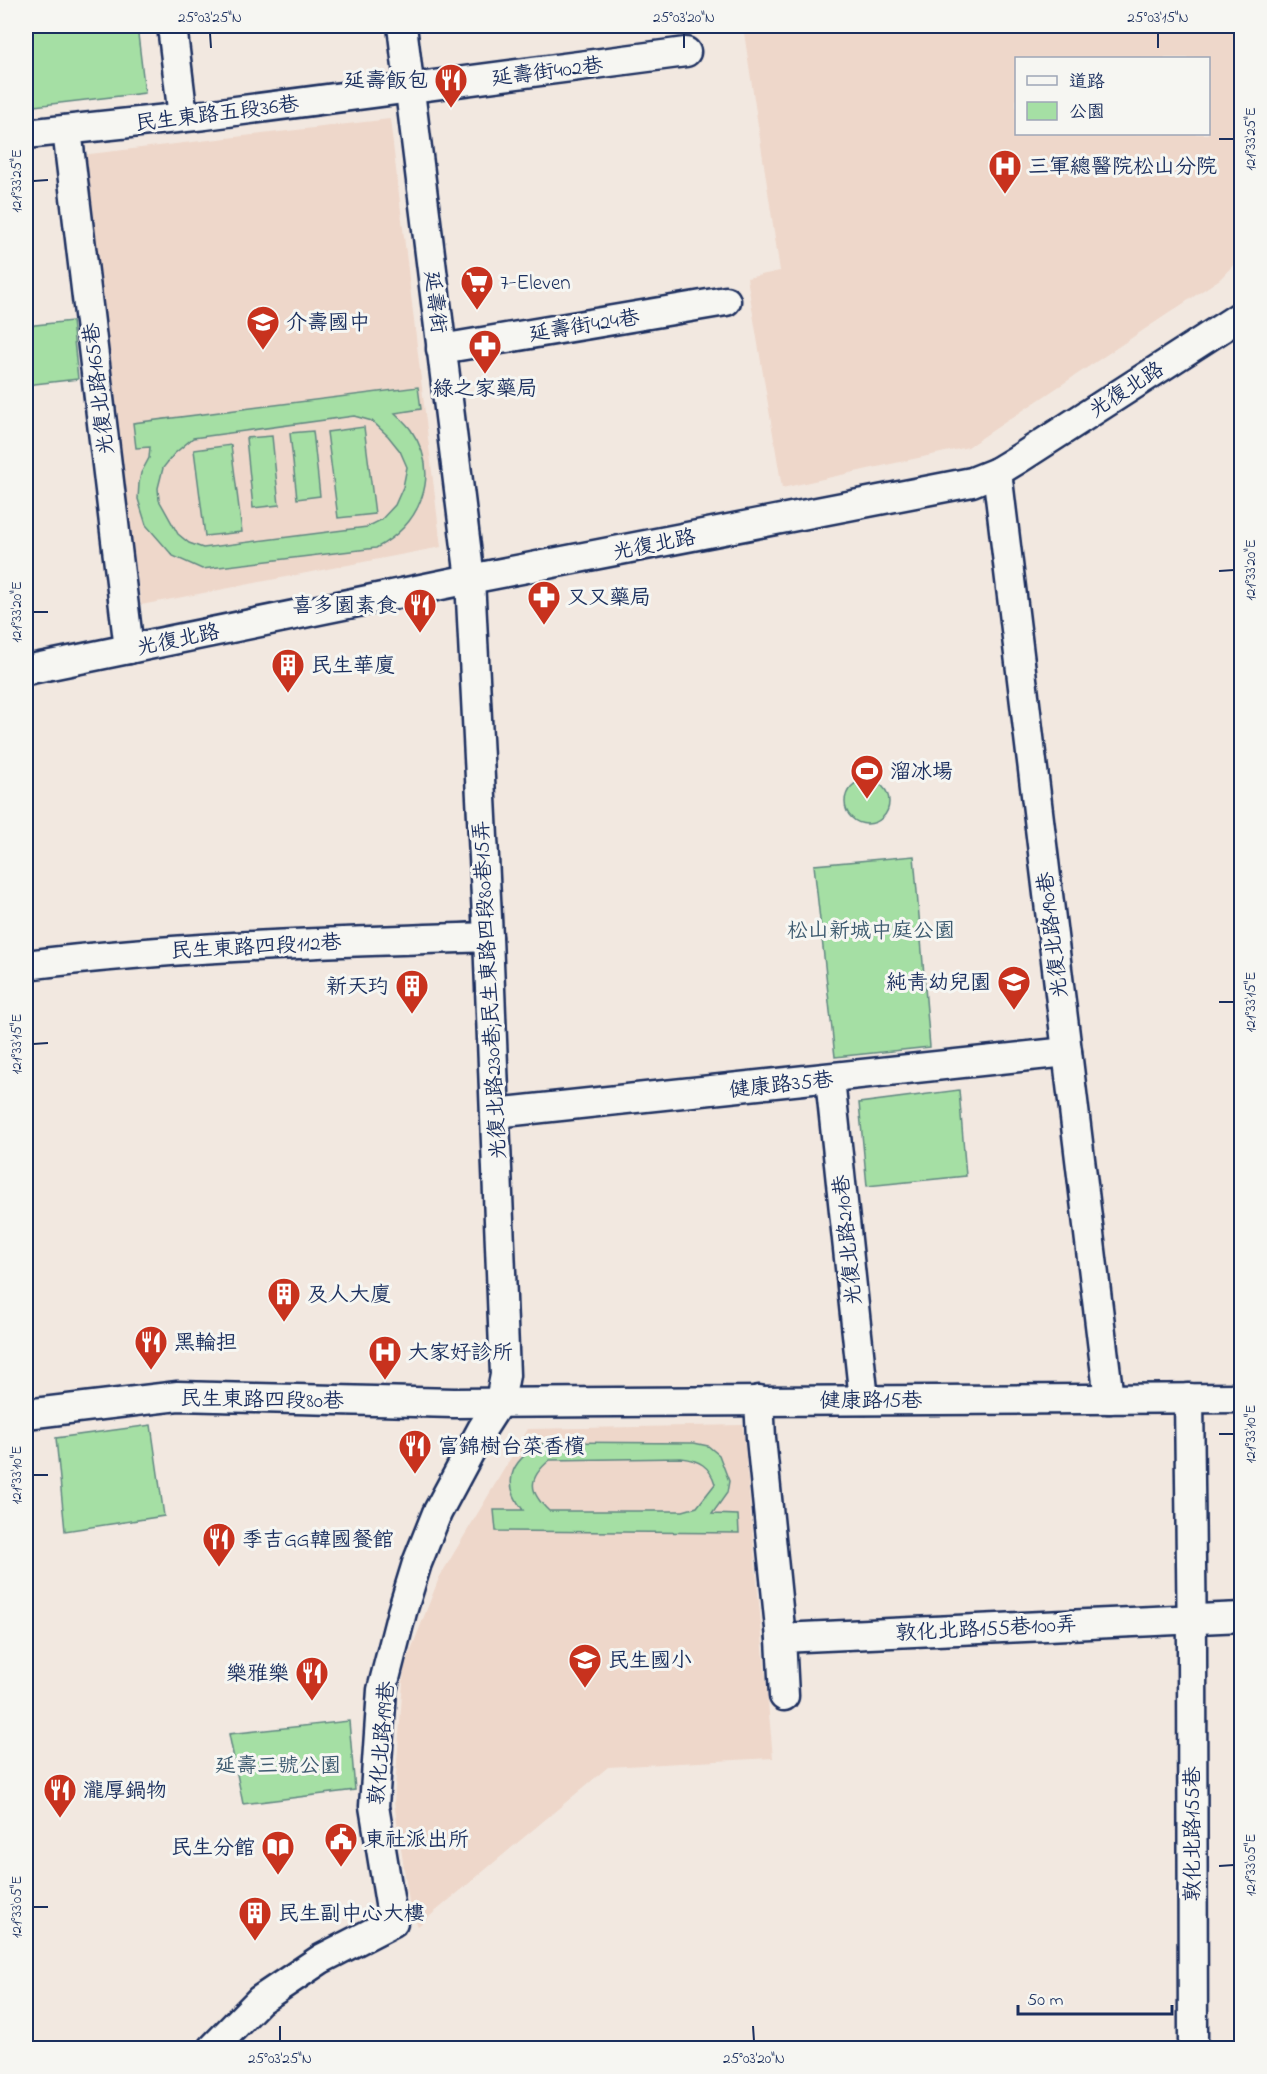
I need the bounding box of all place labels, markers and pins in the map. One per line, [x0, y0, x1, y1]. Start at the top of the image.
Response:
restaurant icon: 延壽飯包 [433, 62, 469, 109]
place label: 延壽飯包 [344, 67, 428, 97]
hospital icon: 三軍總醫院松山分院 [987, 148, 1023, 195]
place label: 三軍總醫院松山分院 [1028, 153, 1217, 183]
supermarket icon: 7-Eleven [459, 264, 495, 311]
place label: 7-Eleven [500, 269, 571, 299]
school or university icon: 介壽國中 [245, 304, 281, 351]
place label: 介壽國中 [286, 309, 370, 339]
pharmacy icon: 綠之家藥局 [467, 328, 503, 375]
place label: 綠之家藥局 [433, 375, 538, 405]
pharmacy icon: 又又藥局 [526, 579, 562, 626]
place label: 又又藥局 [567, 584, 651, 614]
restaurant icon: 喜多園素食 [402, 587, 438, 634]
place label: 喜多園素食 [292, 592, 397, 622]
building icon: 民生華廈 [270, 647, 306, 694]
place label: 民生華廈 [311, 652, 395, 682]
sports icon: 溜冰場 [849, 753, 885, 800]
place label: 溜冰場 [890, 758, 953, 788]
school or university icon: 純青幼兒園 [996, 964, 1032, 1011]
building icon: 新天玓 [394, 968, 430, 1015]
place label: 純青幼兒園 [886, 969, 991, 999]
place label: 新天玓 [326, 973, 389, 1003]
building icon: 及人大廈 [266, 1276, 302, 1323]
place label: 及人大廈 [307, 1281, 391, 1311]
restaurant icon: 黑輪担 [133, 1324, 169, 1371]
place label: 黑輪担 [174, 1329, 237, 1359]
hospital icon: 大家好診所 [367, 1334, 403, 1381]
place label: 大家好診所 [408, 1339, 513, 1369]
restaurant icon: 富錦樹台菜香檳 [397, 1428, 433, 1475]
place label: 富錦樹台菜香檳 [438, 1433, 585, 1463]
restaurant icon: 季吉GG韓國餐館 [201, 1521, 237, 1568]
place label: 季吉GG韓國餐館 [242, 1526, 394, 1556]
school or university icon: 民生國小 [567, 1642, 603, 1689]
place label: 民生國小 [608, 1647, 692, 1677]
restaurant icon: 樂雅樂 [294, 1655, 330, 1702]
place label: 樂雅樂 [226, 1660, 289, 1690]
restaurant icon: 瀧厚鍋物 [42, 1772, 78, 1819]
place label: 瀧厚鍋物 [83, 1777, 167, 1807]
public building icon: 東社派出所 [323, 1821, 359, 1868]
place label: 東社派出所 [364, 1826, 469, 1856]
library icon: 民生分館 [260, 1829, 296, 1876]
place label: 民生分館 [171, 1834, 255, 1864]
building icon: 民生副中心大樓 [237, 1895, 273, 1942]
place label: 民生副中心大樓 [278, 1900, 425, 1930]

